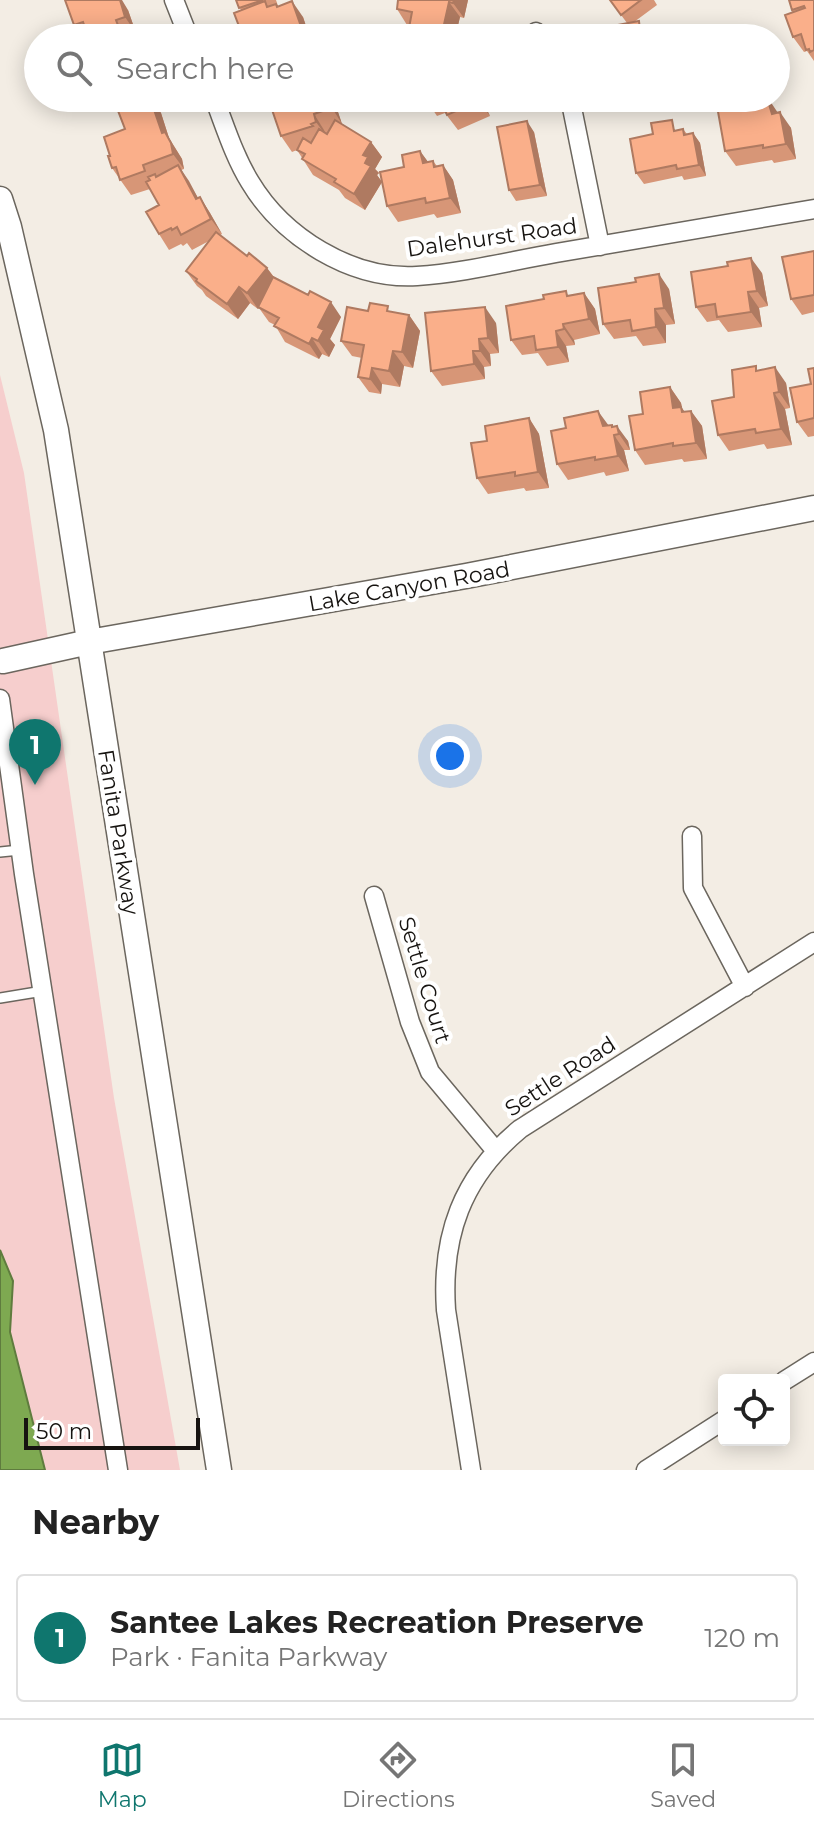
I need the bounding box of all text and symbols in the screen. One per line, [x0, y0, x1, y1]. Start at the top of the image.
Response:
search box [24, 24, 790, 112]
icon: search [52, 46, 96, 90]
text: Search here [116, 50, 294, 87]
street label: Dalehurst Road [405, 212, 579, 263]
street label: Lake Canyon Road [306, 555, 512, 618]
pin: 1 [9, 719, 61, 785]
your location [430, 736, 470, 776]
street label: Fanita Parkway [92, 747, 145, 917]
street label: Settle Court [392, 914, 457, 1047]
street label: Settle Road [500, 1031, 621, 1122]
map controls [718, 1374, 790, 1446]
button: locate [718, 1374, 790, 1446]
scale bar [24, 1414, 200, 1450]
text: 50 m [36, 1418, 92, 1445]
text: Nearby [32, 1501, 159, 1543]
text: Santee Lakes Recreation Preserve [110, 1604, 644, 1641]
text: 1 [55, 1622, 65, 1654]
text: 120 m [704, 1622, 780, 1654]
text: Park · Fanita Parkway [110, 1641, 387, 1673]
tab: Map [98, 1738, 147, 1813]
tab: Directions [342, 1738, 455, 1813]
tab: Saved [650, 1738, 716, 1813]

